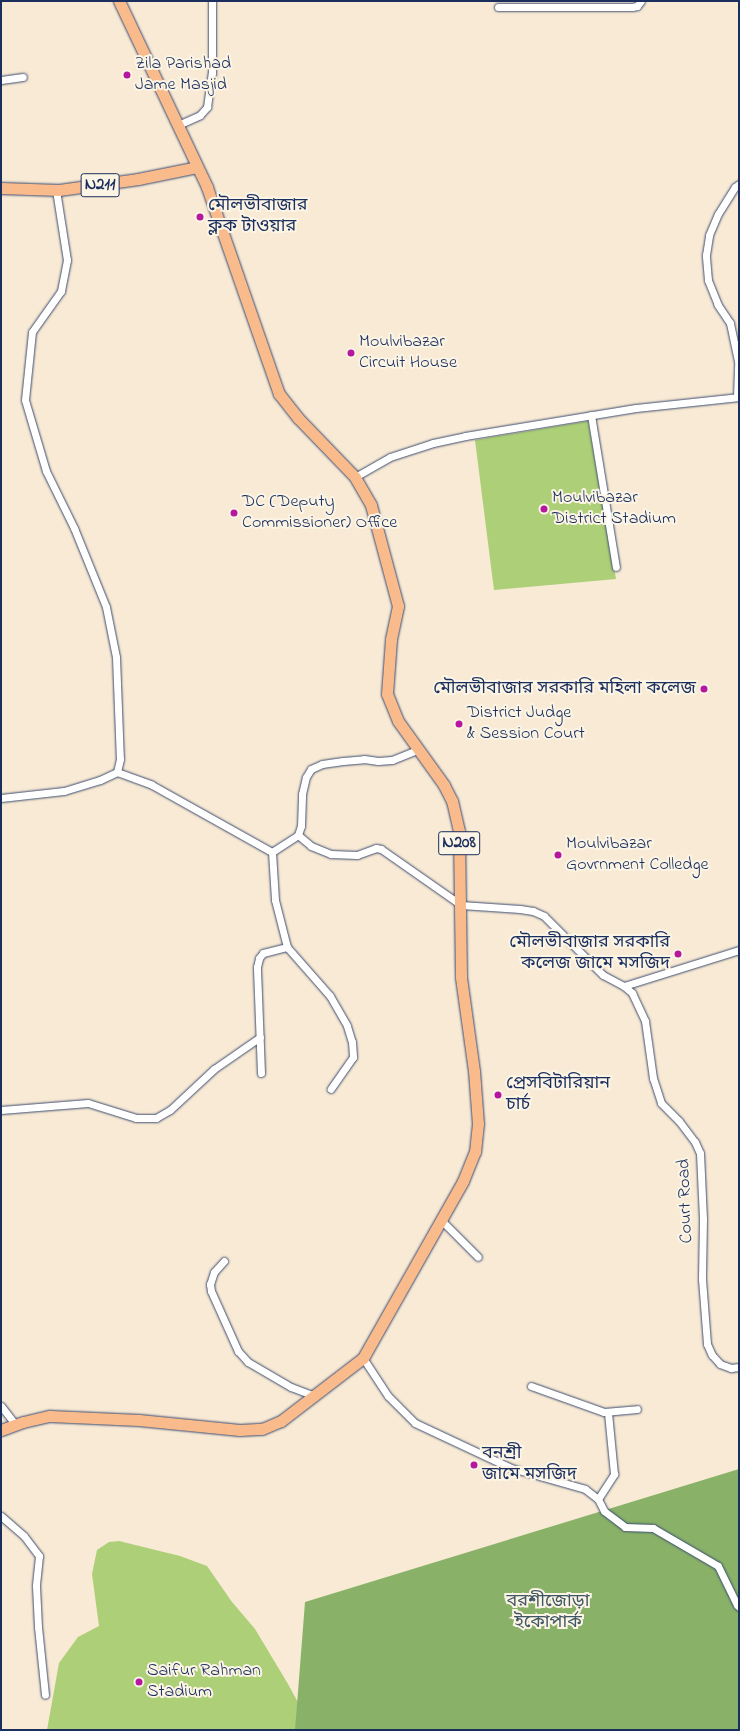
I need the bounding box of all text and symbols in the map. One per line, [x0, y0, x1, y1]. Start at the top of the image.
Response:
place label: Zila Parishad Jame Masjid [135, 54, 231, 96]
marker: Zila Parishad Jame Masjid [122, 70, 132, 80]
road number: N211 [80, 170, 120, 200]
place label: মৌলভীবাজার ক্লক টাওয়ার [208, 196, 307, 238]
marker: মৌলভীবাজার ক্লক টাওয়ার [195, 212, 205, 222]
place label: Moulvibazar Circuit House [359, 332, 457, 374]
marker: Moulvibazar Circuit House [346, 348, 356, 358]
place label: Moulvibazar District Stadium [552, 488, 676, 530]
place label: DC (Deputy Commissioner) Office [242, 492, 397, 534]
marker: Moulvibazar District Stadium [539, 504, 549, 514]
marker: DC (Deputy Commissioner) Office [229, 508, 239, 518]
place label: মৌলভীবাজার সরকারি মহিলা কলেজ [433, 678, 696, 700]
marker: মৌলভীবাজার সরকারি মহিলা কলেজ [699, 684, 709, 694]
place label: District Judge & Session Court [467, 703, 585, 746]
marker: District Judge & Session Court [454, 719, 464, 729]
road number: N208 [438, 828, 480, 858]
place label: Moulvibazar Govrnment Colledge [566, 834, 709, 876]
marker: Moulvibazar Govrnment Colledge [553, 850, 563, 860]
place label: মৌলভীবাজার সরকারি কলেজ জামে মসজিদ [509, 933, 670, 976]
marker: মৌলভীবাজার সরকারি কলেজ জামে মসজিদ [673, 949, 683, 959]
place label: প্রেসবিটারিয়ান চার্চ [506, 1074, 610, 1116]
marker: প্রেসবিটারিয়ান চার্চ [493, 1090, 503, 1100]
street label: Court Road [674, 1158, 698, 1244]
place label: বনশ্রী জামে মসজিদ [482, 1444, 577, 1486]
marker: বনশ্রী জামে মসজিদ [469, 1460, 479, 1470]
park label: বরশীজোড়া ইকোপার্ক [507, 1592, 589, 1634]
place label: Saifur Rahman Stadium [147, 1661, 261, 1704]
marker: Saifur Rahman Stadium [134, 1677, 144, 1687]

